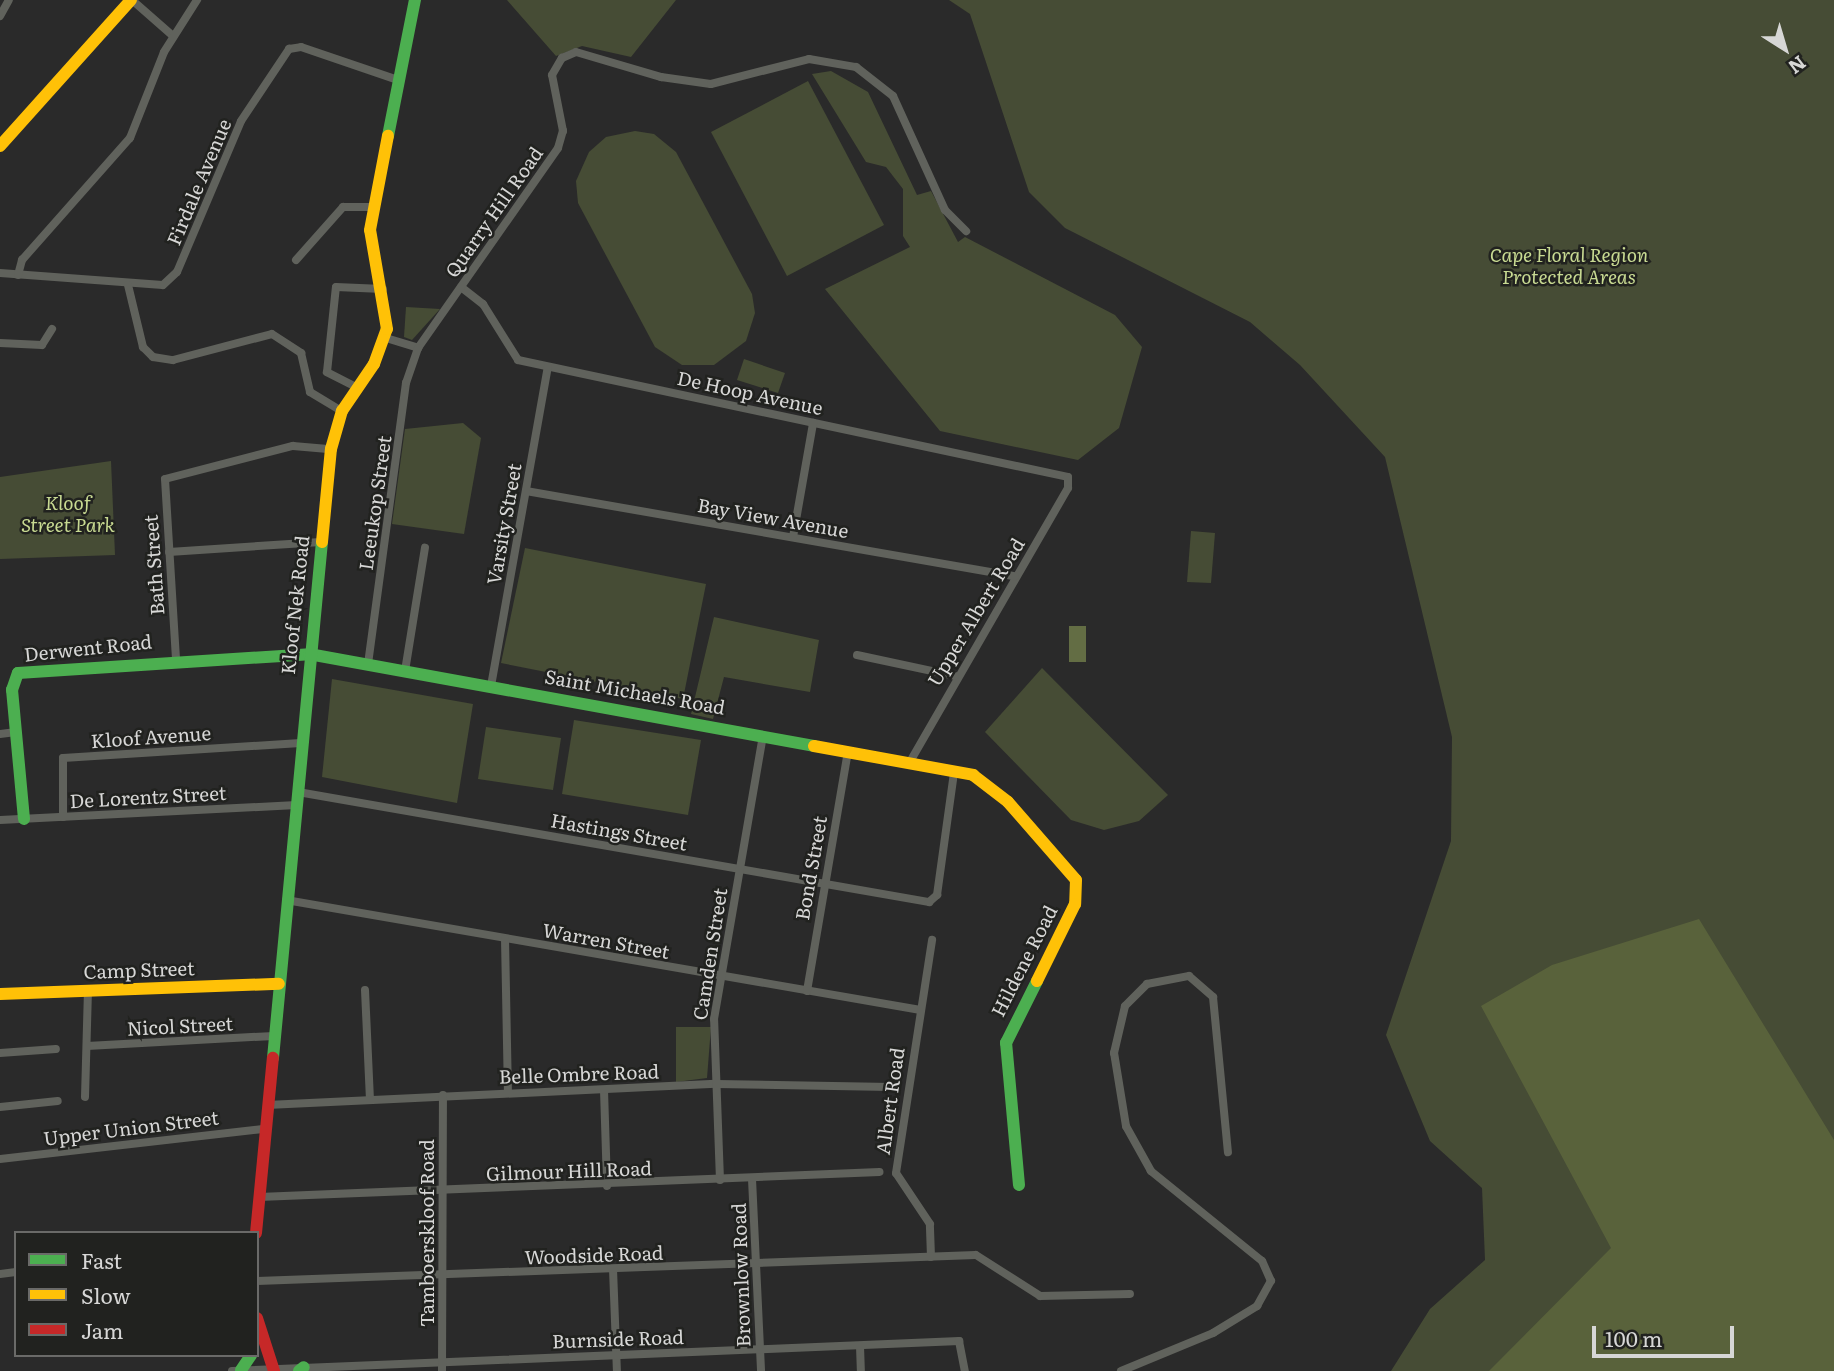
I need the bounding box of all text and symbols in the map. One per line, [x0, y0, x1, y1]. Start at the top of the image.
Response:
north arrow [1750, 14, 1820, 84]
text: N [1783, 50, 1812, 82]
street label: Firdale Avenue [162, 115, 236, 249]
street label: Quarry Hill Road [440, 142, 548, 282]
park label: Cape Floral Region Protected Areas [1490, 244, 1648, 288]
street label: De Hoop Avenue [675, 366, 825, 420]
street label: Leeukop Street [354, 434, 396, 572]
street label: Varsity Street [482, 462, 526, 586]
park label: Kloof Street Park [21, 492, 115, 536]
street label: Bay View Avenue [696, 493, 850, 543]
street label: Bath Street [139, 514, 169, 616]
street label: Kloof Nek Road [276, 534, 314, 676]
street label: Upper Albert Road [923, 534, 1029, 690]
street label: Derwent Road [23, 630, 153, 666]
street label: Saint Michaels Road [543, 665, 727, 719]
street label: Kloof Avenue [90, 721, 212, 753]
street label: De Lorentz Street [69, 782, 227, 812]
street label: Hastings Street [549, 809, 689, 855]
street label: Bond Street [791, 814, 831, 922]
street label: Camden Street [688, 886, 732, 1022]
street label: Hildene Road [986, 902, 1062, 1020]
street label: Warren Street [541, 919, 671, 963]
street label: Camp Street [83, 957, 195, 983]
street label: Nicol Street [126, 1012, 234, 1040]
street label: Albert Road [871, 1046, 909, 1156]
street label: Belle Ombre Road [498, 1060, 660, 1088]
street label: Upper Union Street [42, 1106, 220, 1150]
street label: Tamboerskloof Road [416, 1139, 438, 1327]
street label: Gilmour Hill Road [486, 1157, 652, 1185]
street label: Brownlow Road [727, 1202, 755, 1348]
legend [14, 1231, 259, 1357]
street label: Woodside Road [524, 1241, 664, 1269]
text: Fast [81, 1244, 122, 1275]
text: Slow [81, 1279, 131, 1310]
scale bar [1596, 1312, 1738, 1356]
text: Jam [81, 1314, 123, 1345]
text: 100 m [1605, 1322, 1662, 1353]
street label: Burnside Road [552, 1325, 684, 1353]

